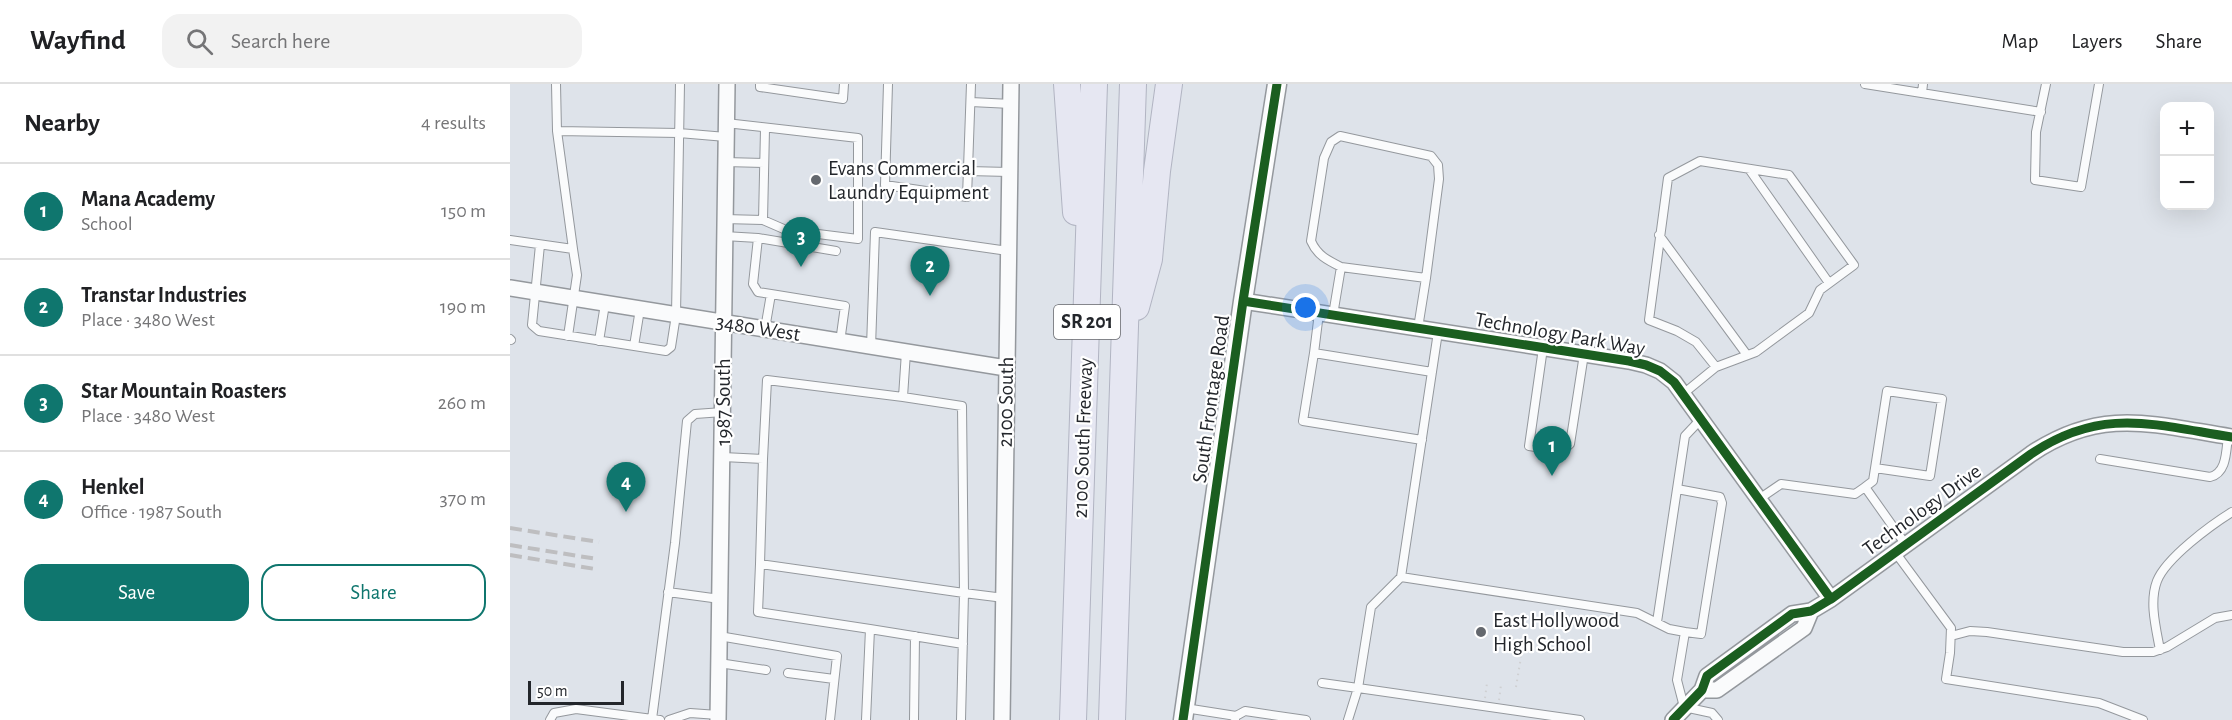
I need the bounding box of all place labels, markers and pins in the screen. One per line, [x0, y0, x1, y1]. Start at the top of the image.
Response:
place label: Evans Commercial Laundry Equipment [828, 158, 989, 203]
marker: Evans Commercial Laundry Equipment [809, 173, 823, 187]
pin: 3 [782, 218, 820, 267]
pin: 2 [910, 246, 950, 296]
pin: 1 [1532, 426, 1572, 476]
pin: 4 [606, 462, 646, 512]
place label: East Hollywood High School [1493, 610, 1619, 655]
marker: East Hollywood High School [1474, 625, 1488, 639]

